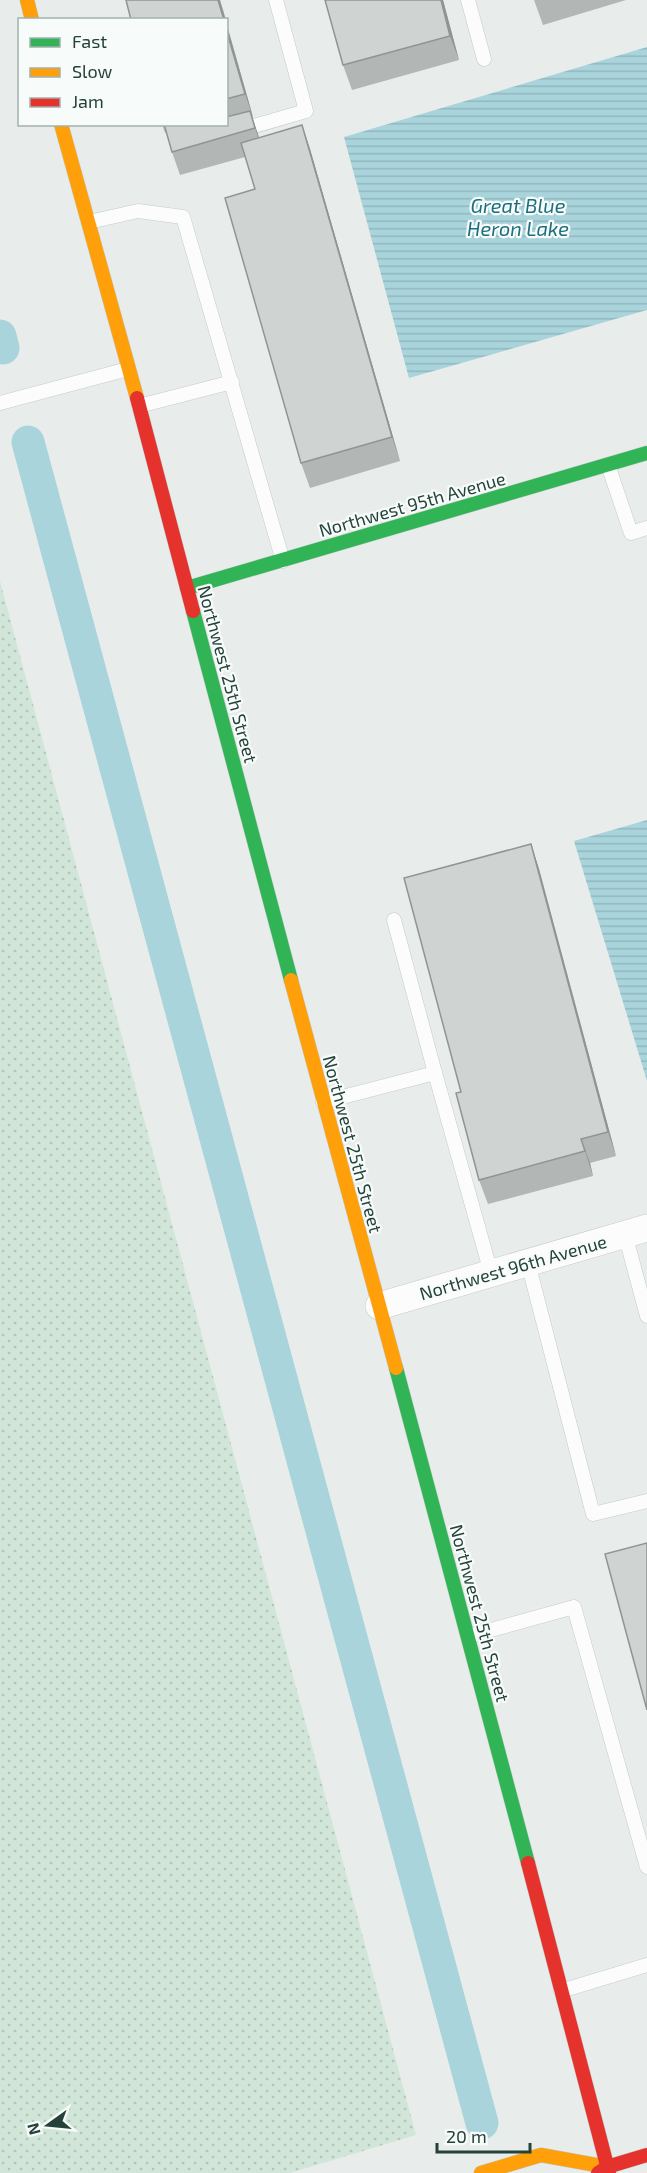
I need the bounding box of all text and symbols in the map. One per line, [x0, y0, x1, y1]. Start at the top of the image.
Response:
legend [18, 18, 228, 126]
text: Fast [72, 30, 107, 52]
text: Slow [72, 60, 113, 82]
text: Jam [72, 90, 104, 112]
water label: Great Blue Heron Lake [467, 193, 569, 240]
street label: Northwest 95th Avenue [316, 467, 508, 541]
street label: Northwest 25th Street [194, 583, 262, 765]
street label: Northwest 25th Street [319, 1053, 387, 1235]
street label: Northwest 96th Avenue [417, 1230, 609, 1304]
street label: Northwest 25th Street [446, 1522, 514, 1704]
north arrow [18, 2095, 78, 2155]
scale bar [437, 2116, 530, 2154]
text: N [22, 2121, 44, 2137]
text: 20 m [446, 2125, 487, 2147]

